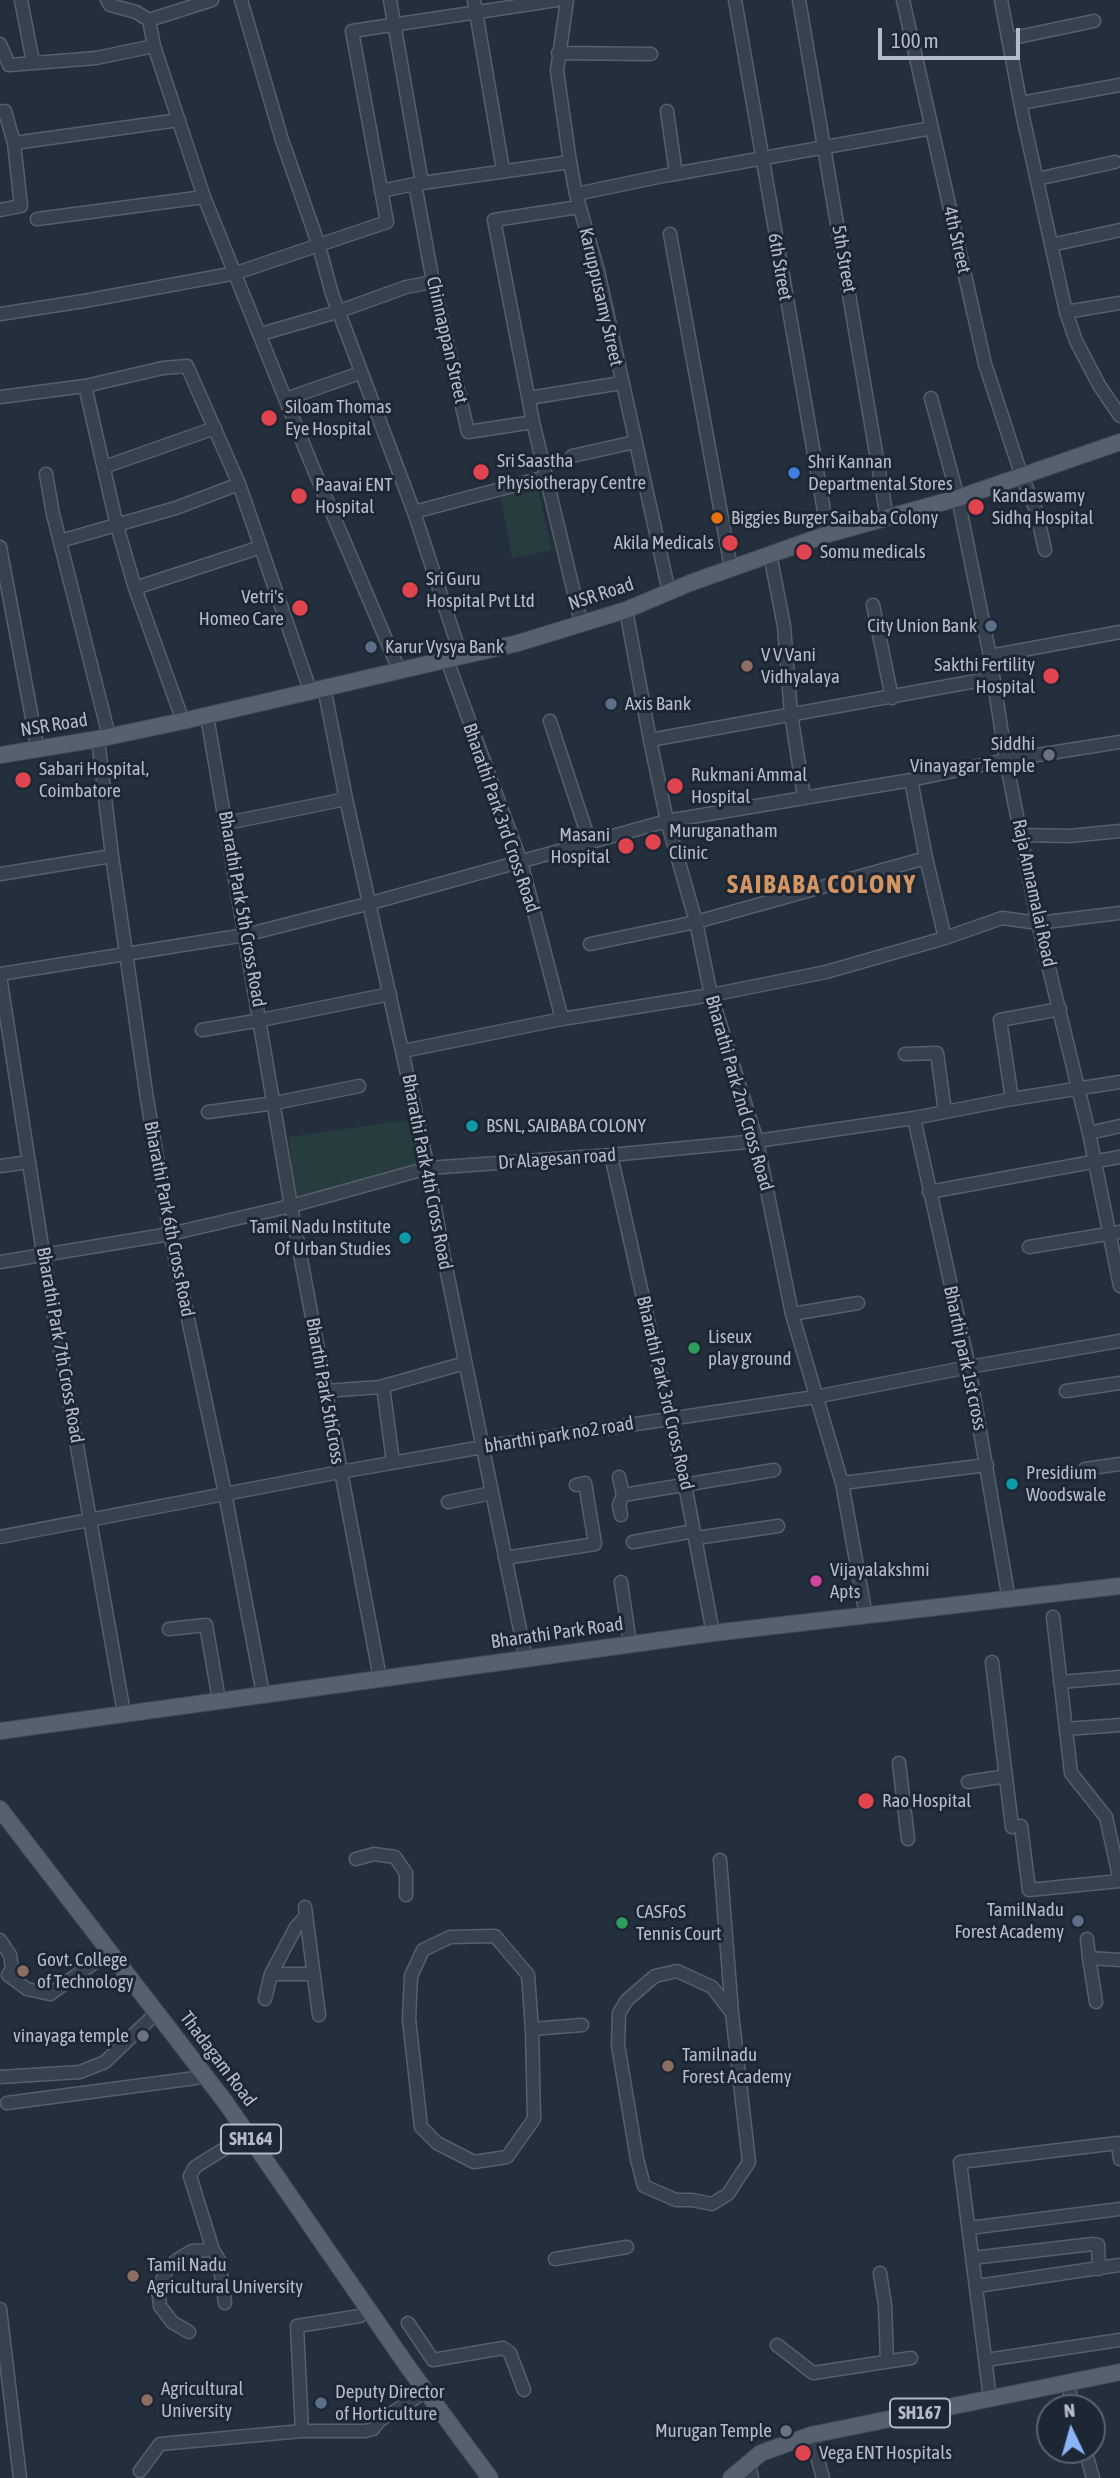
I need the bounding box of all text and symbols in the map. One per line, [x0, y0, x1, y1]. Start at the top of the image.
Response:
scale bar [882, 14, 1024, 58]
text: 100 m [891, 28, 939, 52]
street label: 4th Street [938, 204, 976, 276]
street label: 5th Street [827, 224, 861, 294]
street label: Karuppusamy Street [574, 226, 628, 368]
street label: 6th Street [763, 232, 797, 302]
street label: Chinnappan Street [421, 274, 473, 406]
place label: Siloam Thomas Eye Hospital [285, 396, 392, 440]
marker: Siloam Thomas Eye Hospital [259, 408, 279, 428]
place label: Sri Saastha Physiotherapy Centre [497, 450, 646, 494]
place label: Shri Kannan Departmental Stores [808, 451, 953, 495]
marker: Sri Saastha Physiotherapy Centre [471, 462, 491, 482]
marker: Shri Kannan Departmental Stores [786, 465, 802, 481]
place label: Paavai ENT Hospital [315, 474, 393, 518]
place label: Kandaswamy Sidhq Hospital [992, 485, 1094, 529]
marker: Paavai ENT Hospital [289, 486, 309, 506]
marker: Kandaswamy Sidhq Hospital [966, 497, 986, 517]
place label: Biggies Burger Saibaba Colony [731, 507, 938, 529]
marker: Biggies Burger Saibaba Colony [709, 510, 725, 526]
place label: Akila Medicals [614, 532, 714, 554]
marker: Akila Medicals [720, 533, 740, 553]
place label: Somu medicals [820, 541, 926, 563]
marker: Somu medicals [794, 542, 814, 562]
place label: Sri Guru Hospital Pvt Ltd [426, 568, 535, 612]
street label: NSR Road [565, 573, 637, 615]
marker: Sri Guru Hospital Pvt Ltd [400, 580, 420, 600]
place label: Vetri's Homeo Care [199, 586, 284, 630]
marker: Vetri's Homeo Care [290, 598, 310, 618]
place label: City Union Bank [867, 615, 977, 637]
marker: City Union Bank [983, 618, 999, 634]
place label: Karur Vysya Bank [385, 636, 504, 658]
marker: Karur Vysya Bank [363, 639, 379, 655]
place label: V V Vani Vidhyalaya [761, 644, 840, 688]
place label: Sakthi Fertility Hospital [934, 654, 1035, 698]
marker: V V Vani Vidhyalaya [739, 658, 755, 674]
marker: Sakthi Fertility Hospital [1041, 666, 1061, 686]
place label: Axis Bank [625, 693, 691, 715]
marker: Axis Bank [603, 696, 619, 712]
street label: NSR Road [19, 708, 89, 742]
street label: Bharathi Park 3rd Cross Road [458, 720, 544, 916]
place label: Siddhi Vinayagar Temple [910, 733, 1035, 777]
marker: Siddhi Vinayagar Temple [1041, 747, 1057, 763]
place label: Sabari Hospital, Coimbatore [39, 758, 149, 802]
place label: Rukmani Ammal Hospital [691, 764, 807, 808]
marker: Sabari Hospital, Coimbatore [13, 770, 33, 790]
marker: Rukmani Ammal Hospital [665, 776, 685, 796]
street label: Bharathi Park 5th Cross Road [214, 809, 270, 1009]
street label: Raja Annamalai Road [1007, 817, 1061, 969]
place label: Muruganatham Clinic [669, 820, 778, 864]
place label: Masani Hospital [551, 824, 610, 868]
marker: Muruganatham Clinic [643, 832, 663, 852]
marker: Masani Hospital [616, 836, 636, 856]
district label: SAIBABA COLONY [729, 869, 915, 901]
street label: Bharathi Park 2nd Cross Road [700, 993, 778, 1193]
street label: Bharathi Park 4th Cross Road [397, 1072, 457, 1272]
place label: BSNL, SAIBABA COLONY [486, 1115, 646, 1137]
marker: BSNL, SAIBABA COLONY [464, 1118, 480, 1134]
street label: Bharathi Park 6th Cross Road [139, 1119, 199, 1319]
street label: Dr Alagesan road [497, 1144, 617, 1174]
place label: Tamil Nadu Institute Of Urban Studies [249, 1216, 391, 1260]
marker: Tamil Nadu Institute Of Urban Studies [397, 1230, 413, 1246]
street label: Bharathi Park 7th Cross Road [32, 1245, 88, 1445]
street label: Bharthi park 1st cross [939, 1284, 991, 1432]
street label: Bharathi Park 3rd Cross Road [632, 1294, 698, 1492]
street label: Bharthi Park 5thCross [301, 1316, 349, 1466]
place label: Liseux play ground [708, 1326, 791, 1370]
marker: Liseux play ground [686, 1340, 702, 1356]
street label: bharthi park no2 road [483, 1412, 635, 1458]
place label: Presidium Woodswale [1026, 1462, 1106, 1506]
marker: Presidium Woodswale [1004, 1476, 1020, 1492]
place label: Vijayalakshmi Apts [830, 1559, 930, 1603]
marker: Vijayalakshmi Apts [808, 1573, 824, 1589]
street label: Bharathi Park Road [489, 1612, 625, 1654]
place label: Rao Hospital [882, 1790, 971, 1812]
marker: Rao Hospital [856, 1791, 876, 1811]
place label: TamilNadu Forest Academy [954, 1899, 1064, 1943]
place label: CASFoS Tennis Court [636, 1901, 721, 1945]
marker: TamilNadu Forest Academy [1070, 1913, 1086, 1929]
marker: CASFoS Tennis Court [614, 1915, 630, 1931]
place label: Govt. College of Technology [37, 1949, 134, 1993]
marker: Govt. College of Technology [15, 1963, 31, 1979]
street label: Thadagam Road [175, 2007, 261, 2111]
place label: vinayaga temple [13, 2025, 129, 2047]
marker: vinayaga temple [135, 2028, 151, 2044]
place label: Tamilnadu Forest Academy [682, 2044, 792, 2088]
marker: Tamilnadu Forest Academy [660, 2058, 676, 2074]
road number: SH164 [221, 2124, 281, 2154]
place label: Tamil Nadu Agricultural University [147, 2254, 303, 2298]
marker: Tamil Nadu Agricultural University [125, 2268, 141, 2284]
place label: Agricultural University [161, 2378, 243, 2422]
place label: Deputy Director of Horticulture [335, 2381, 444, 2425]
marker: Agricultural University [139, 2392, 155, 2408]
north arrow [1036, 2394, 1106, 2464]
marker: Deputy Director of Horticulture [313, 2395, 329, 2411]
road number: SH167 [890, 2398, 950, 2428]
text: N [1063, 2399, 1076, 2422]
place label: Murugan Temple [655, 2420, 772, 2442]
marker: Murugan Temple [778, 2423, 794, 2439]
place label: Vega ENT Hospitals [819, 2442, 952, 2464]
marker: Vega ENT Hospitals [793, 2443, 813, 2463]

